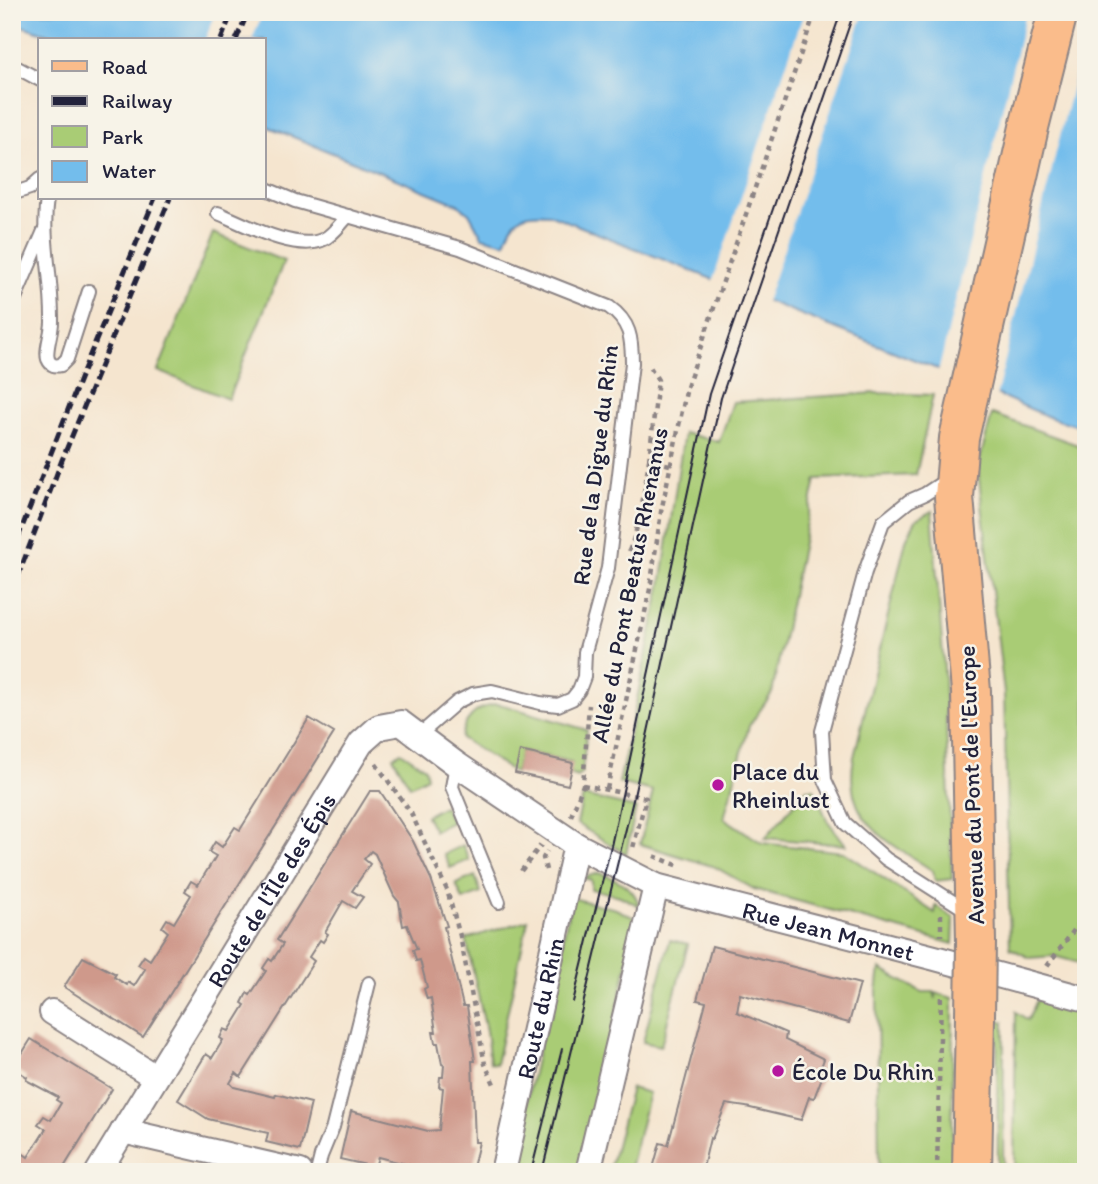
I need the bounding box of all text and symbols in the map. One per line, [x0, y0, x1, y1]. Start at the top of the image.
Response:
legend [38, 38, 266, 200]
text: Road [102, 54, 148, 79]
text: Railway [102, 88, 172, 113]
text: Park [102, 124, 144, 149]
text: Water [102, 158, 156, 183]
street label: Rue de la Digue du Rhin [566, 343, 624, 587]
street label: Allée du Pont Beatus Rhenanus [584, 425, 674, 745]
street label: Avenue du Pont de l'Europe [952, 645, 990, 925]
place label: Place du Rheinlust [732, 757, 830, 814]
marker: Place du Rheinlust [710, 777, 726, 793]
street label: Route de l'Île des Épis [200, 787, 342, 992]
street label: Rue Jean Monnet [739, 894, 918, 967]
street label: Route du Rhin [510, 934, 570, 1082]
place label: École Du Rhin [792, 1057, 934, 1086]
marker: École Du Rhin [770, 1063, 786, 1079]

